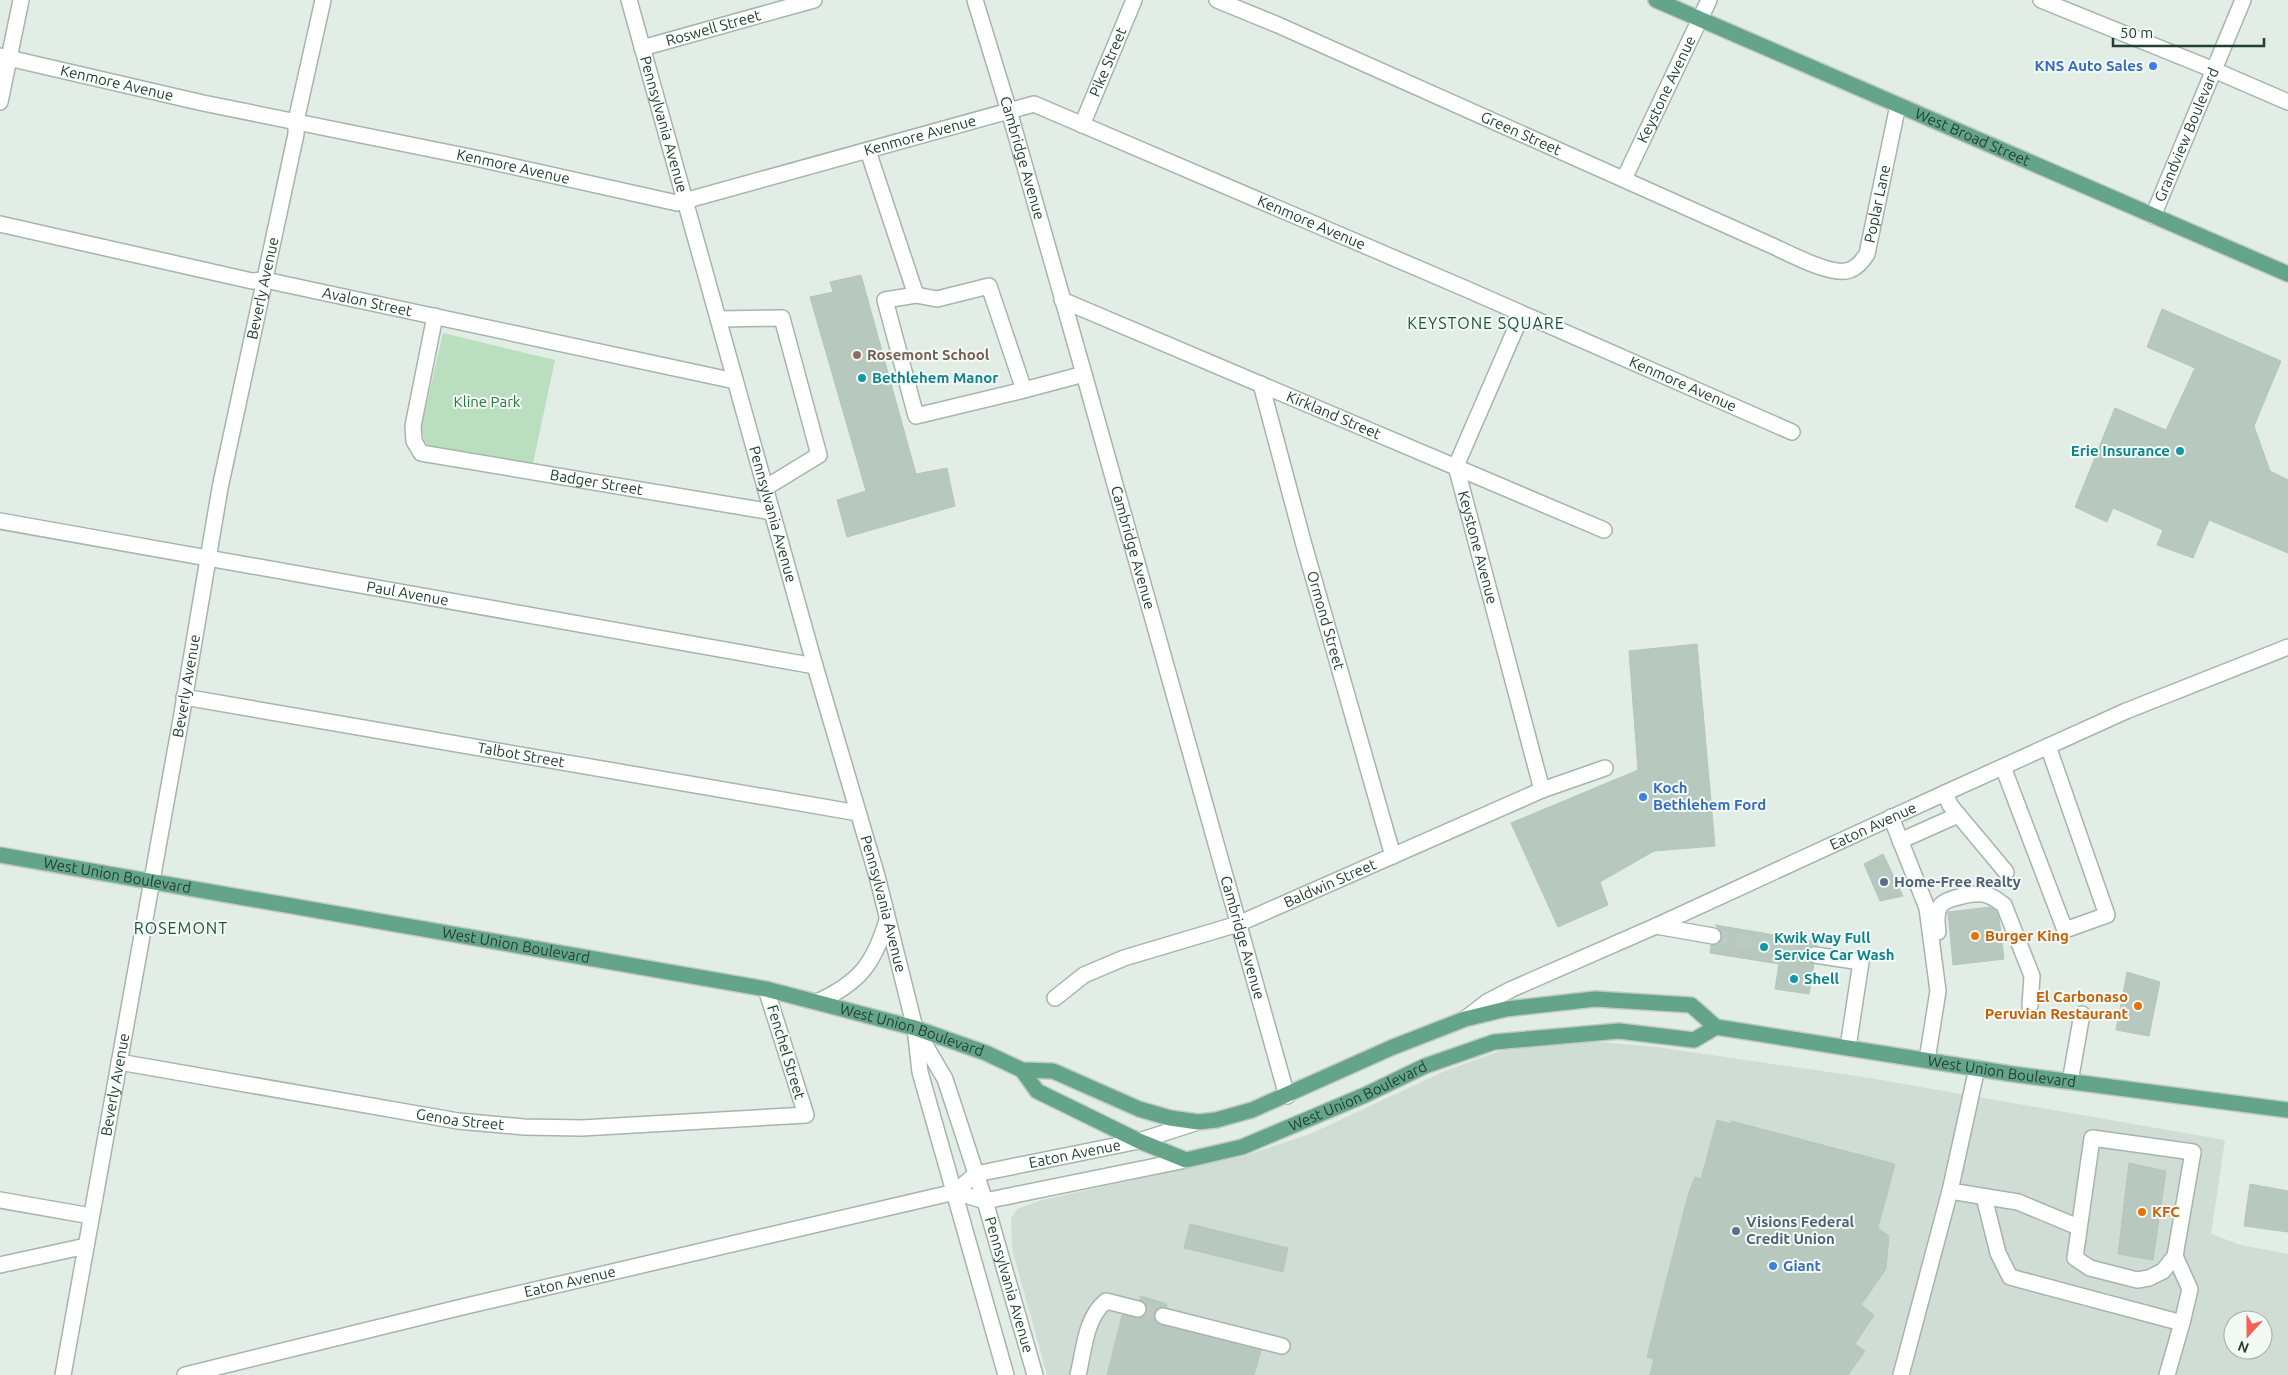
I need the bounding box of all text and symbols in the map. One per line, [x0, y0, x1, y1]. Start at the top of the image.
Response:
street label: Roswell Street [664, 6, 763, 49]
scale bar [2113, 15, 2264, 47]
text: 50 m [2120, 24, 2153, 41]
street label: Pike Street [1086, 25, 1130, 99]
street label: Keystone Avenue [1633, 33, 1699, 146]
street label: Pennsylvania Avenue [637, 54, 691, 194]
place label: KNS Auto Sales [2035, 57, 2143, 74]
marker: KNS Auto Sales [2147, 60, 2159, 72]
street label: Kenmore Avenue [59, 61, 175, 104]
street label: Grandview Boulevard [2151, 65, 2222, 204]
street label: Cambridge Avenue [997, 94, 1049, 222]
street label: West Broad Street [1913, 104, 2033, 169]
street label: Green Street [1478, 108, 1564, 158]
street label: Kenmore Avenue [862, 112, 978, 159]
street label: Kenmore Avenue [455, 145, 572, 187]
street label: Poplar Lane [1861, 163, 1893, 244]
street label: Kenmore Avenue [1255, 192, 1368, 253]
street label: Beverly Avenue [243, 235, 282, 341]
street label: Avalon Street [321, 284, 414, 319]
district label: KEYSTONE SQUARE [1407, 314, 1565, 332]
place label: Rosemont School [867, 346, 990, 363]
marker: Rosemont School [851, 349, 863, 361]
street label: Kenmore Avenue [1627, 353, 1739, 415]
place label: Bethlehem Manor [872, 369, 999, 386]
marker: Bethlehem Manor [856, 372, 868, 384]
street label: Kirkland Street [1284, 387, 1384, 442]
park label: Kline Park [454, 393, 521, 410]
place label: Erie Insurance [2071, 442, 2170, 459]
street label: Pennsylvania Avenue [746, 444, 800, 584]
marker: Erie Insurance [2174, 445, 2186, 457]
street label: Badger Street [549, 466, 644, 498]
street label: Cambridge Avenue [1108, 484, 1159, 611]
street label: Keystone Avenue [1455, 489, 1501, 606]
street label: Ormond Street [1304, 569, 1348, 672]
street label: Paul Avenue [365, 577, 450, 609]
street label: Beverly Avenue [169, 633, 203, 739]
street label: Talbot Street [476, 739, 566, 770]
place label: Koch Bethlehem Ford [1653, 779, 1766, 813]
marker: Koch Bethlehem Ford [1637, 791, 1649, 803]
street label: Eaton Avenue [1827, 798, 1919, 853]
street label: Pennsylvania Avenue [857, 833, 910, 974]
street label: West Union Boulevard [42, 854, 192, 896]
street label: Baldwin Street [1281, 855, 1379, 911]
place label: Home-Free Realty [1894, 873, 2021, 890]
street label: Cambridge Avenue [1217, 874, 1268, 1001]
marker: Home-Free Realty [1878, 876, 1890, 888]
district label: ROSEMONT [134, 919, 228, 937]
street label: West Union Boulevard [441, 924, 591, 966]
place label: Burger King [1985, 927, 2069, 944]
place label: Kwik Way Full Service Car Wash [1774, 929, 1895, 963]
marker: Burger King [1969, 930, 1981, 942]
marker: Kwik Way Full Service Car Wash [1758, 941, 1770, 953]
place label: Shell [1804, 970, 1839, 987]
marker: Shell [1788, 973, 1800, 985]
place label: El Carbonaso Peruvian Restaurant [1985, 988, 2129, 1022]
street label: West Union Boulevard [838, 1000, 986, 1060]
marker: El Carbonaso Peruvian Restaurant [2132, 1000, 2144, 1012]
street label: Fenchel Street [764, 1003, 809, 1101]
street label: Beverly Avenue [97, 1032, 132, 1137]
street label: West Union Boulevard [1927, 1052, 2077, 1090]
street label: West Union Boulevard [1286, 1057, 1429, 1134]
street label: Genoa Street [415, 1105, 505, 1133]
street label: Eaton Avenue [1027, 1136, 1122, 1171]
place label: KFC [2152, 1203, 2180, 1220]
marker: KFC [2136, 1206, 2148, 1218]
place label: Visions Federal Credit Union [1746, 1213, 1855, 1247]
street label: Pennsylvania Avenue [982, 1215, 1037, 1355]
marker: Visions Federal Credit Union [1730, 1225, 1742, 1237]
place label: Giant [1783, 1257, 1821, 1274]
marker: Giant [1767, 1260, 1779, 1272]
street label: Eaton Avenue [522, 1262, 617, 1300]
north arrow [2223, 1310, 2273, 1360]
text: N [2236, 1338, 2251, 1356]

